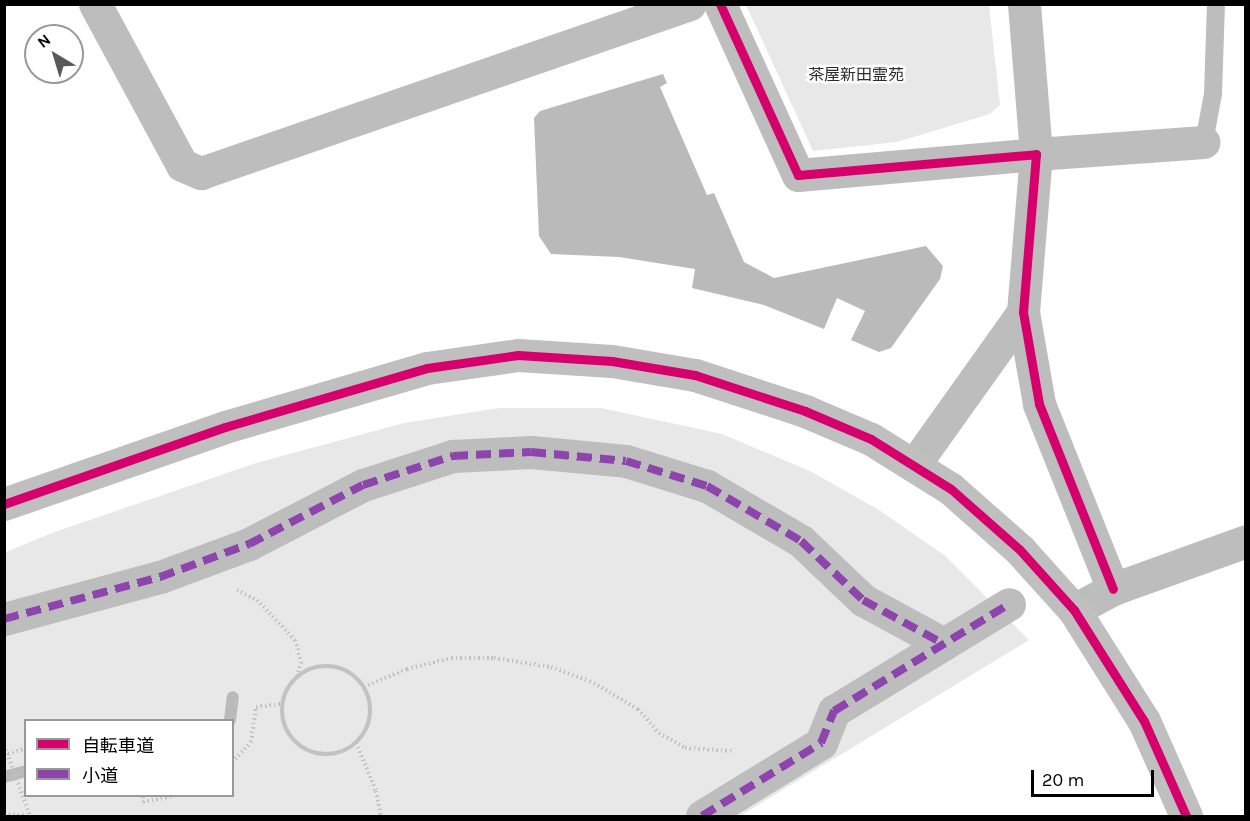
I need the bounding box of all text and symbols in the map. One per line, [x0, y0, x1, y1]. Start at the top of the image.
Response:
north arrow [24, 24, 84, 84]
text: N [33, 30, 54, 52]
park label: 茶屋新田霊苑 [808, 65, 904, 85]
legend [24, 719, 234, 797]
text: 自転車道 [82, 735, 154, 757]
scale bar [1034, 758, 1157, 796]
text: 小道 [82, 765, 118, 787]
text: 20 m [1042, 769, 1084, 791]

